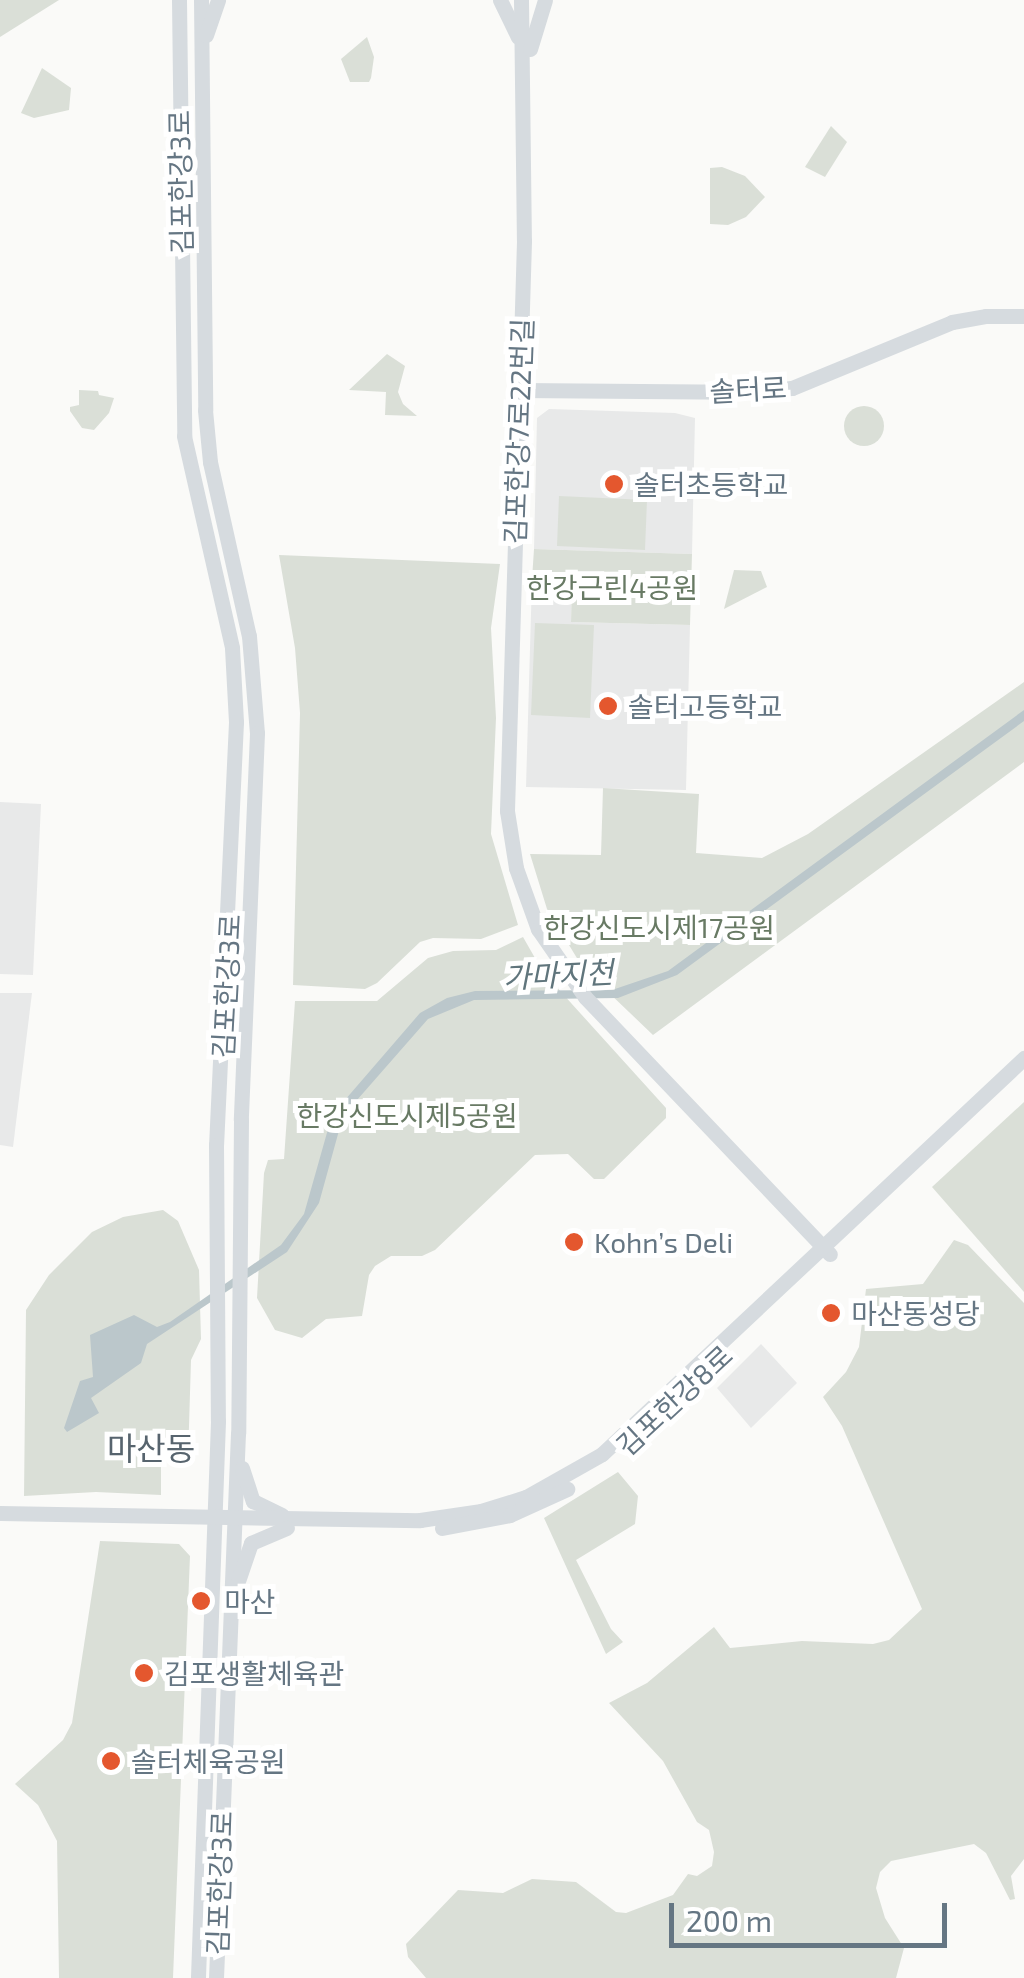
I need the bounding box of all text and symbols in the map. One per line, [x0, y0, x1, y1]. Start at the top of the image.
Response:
street label: 김포한강3로 [162, 110, 198, 254]
street label: 김포한강7로22번길 [497, 317, 539, 545]
street label: 솔터로 [709, 370, 787, 408]
place label: 솔터초등학교 [634, 467, 789, 501]
marker: 솔터초등학교 [603, 473, 625, 495]
park label: 한강근린4공원 [526, 570, 698, 604]
place label: 솔터고등학교 [628, 689, 783, 723]
marker: 솔터고등학교 [597, 695, 619, 717]
park label: 한강신도시제17공원 [543, 910, 775, 944]
street label: 김포한강3로 [205, 913, 247, 1059]
water label: 가마지천 [502, 953, 614, 995]
park label: 한강신도시제5공원 [296, 1098, 518, 1132]
place label: Kohn’s Deli [594, 1225, 733, 1259]
marker: Kohn’s Deli [563, 1231, 585, 1253]
place label: 마산동성당 [851, 1296, 980, 1330]
marker: 마산동성당 [820, 1302, 842, 1324]
street label: 김포한강8로 [609, 1338, 739, 1462]
district label: 마산동 [107, 1428, 195, 1466]
place label: 마산 [224, 1584, 276, 1618]
marker: 마산 [188, 1588, 214, 1614]
place label: 김포생활체육관 [164, 1656, 344, 1690]
marker: 김포생활체육관 [133, 1662, 155, 1684]
place label: 솔터체육공원 [131, 1744, 286, 1778]
marker: 솔터체육공원 [100, 1750, 122, 1772]
street label: 김포한강3로 [200, 1810, 238, 1956]
scale bar [674, 1883, 952, 1945]
text: 200 m [686, 1902, 772, 1938]

